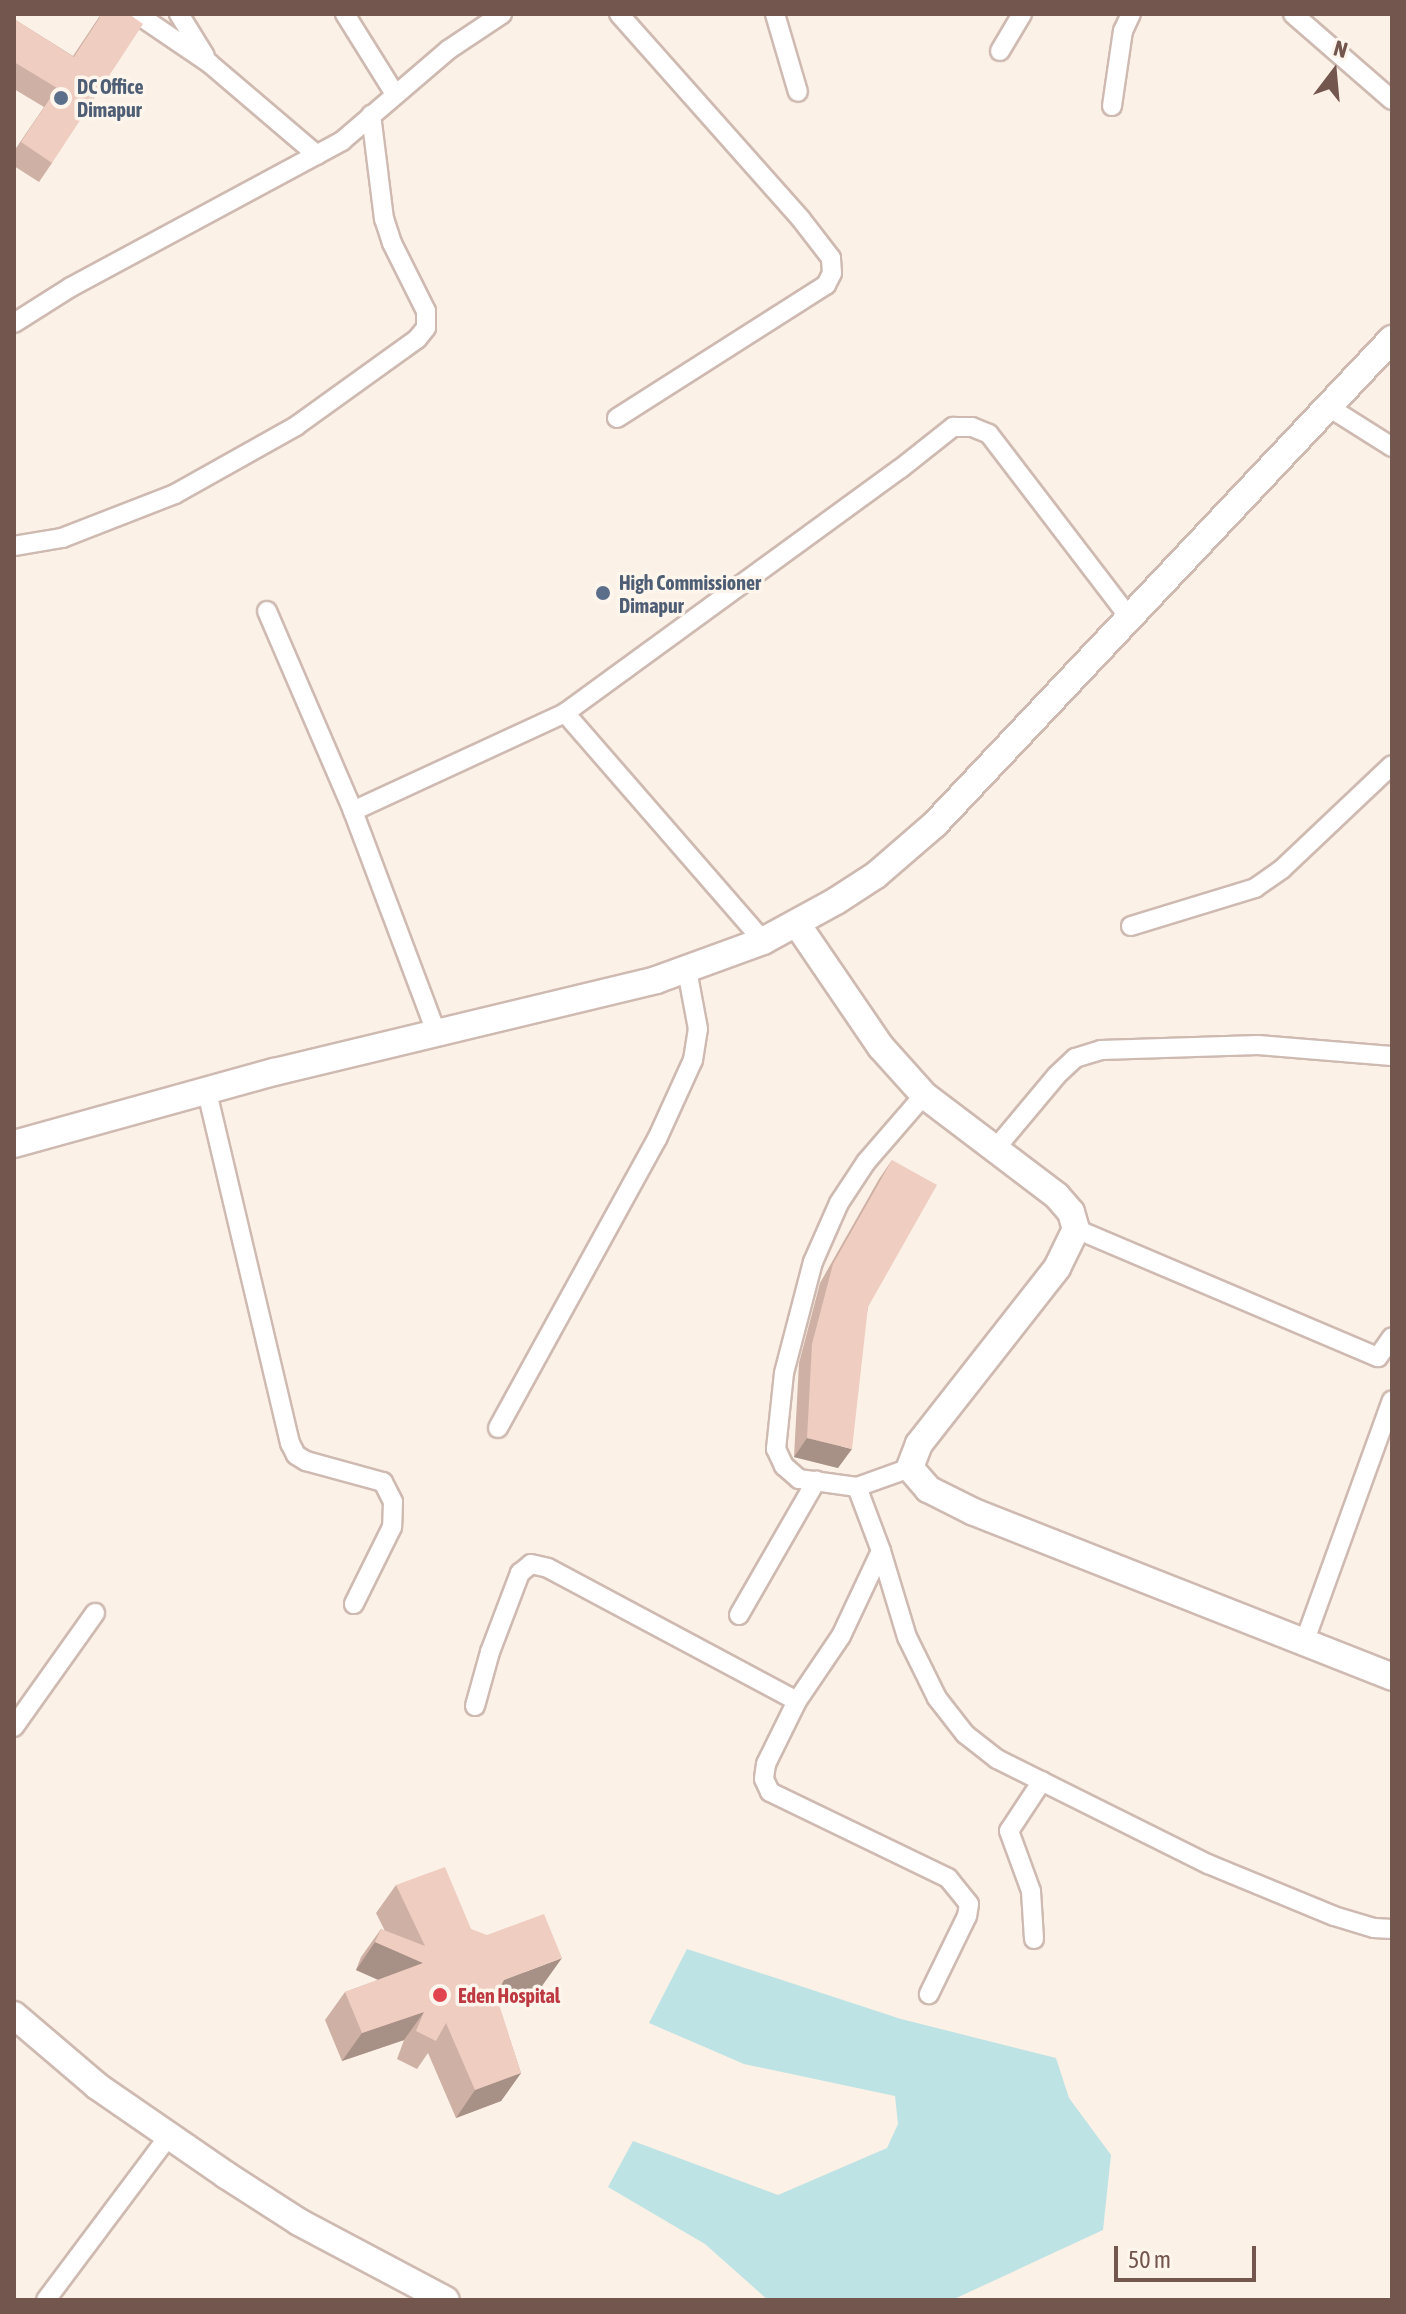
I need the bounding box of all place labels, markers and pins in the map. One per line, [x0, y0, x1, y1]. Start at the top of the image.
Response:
place label: DC Office Dimapur [77, 74, 144, 121]
marker: DC Office Dimapur [52, 89, 70, 107]
place label: High Commissioner Dimapur [619, 570, 761, 617]
marker: High Commissioner Dimapur [594, 584, 612, 602]
place label: Eden Hospital [458, 1983, 560, 2007]
marker: Eden Hospital [429, 1984, 451, 2006]

